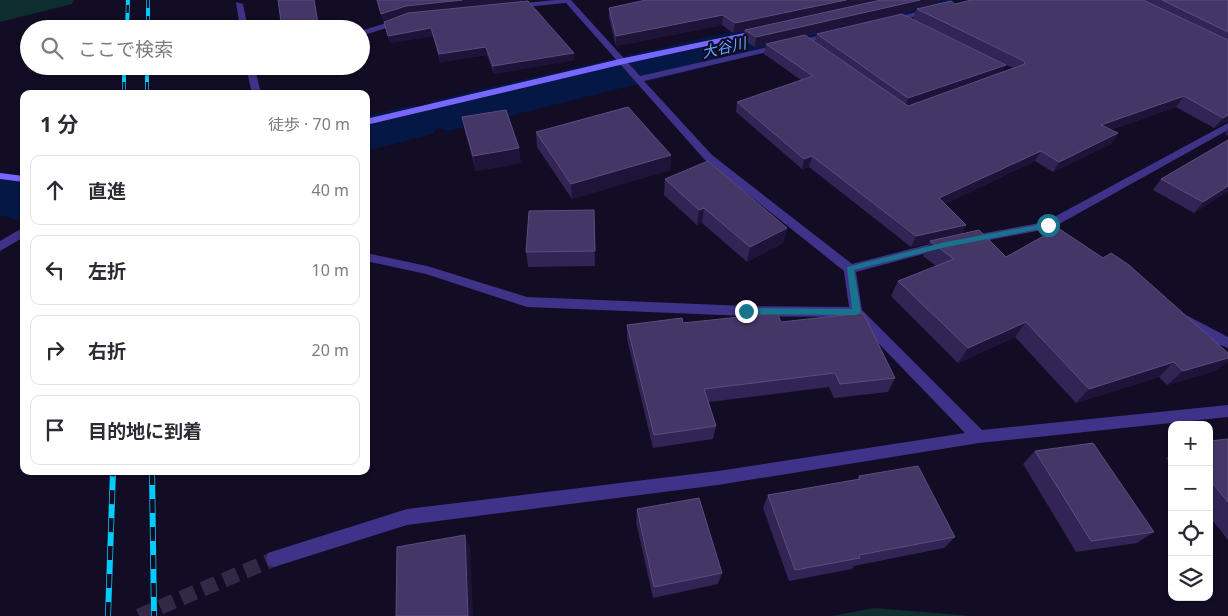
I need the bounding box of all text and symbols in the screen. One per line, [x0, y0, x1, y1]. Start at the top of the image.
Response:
search box [20, 20, 370, 75]
water label: 大谷川 [700, 32, 750, 62]
icon: search [38, 34, 66, 62]
text: ここで検索 [78, 36, 173, 62]
text: 1 分 [40, 110, 78, 138]
text: 徒歩 · 70 m [268, 113, 350, 135]
icon: ahead [41, 176, 69, 204]
text: 直進 [88, 178, 126, 204]
text: 40 m [312, 179, 349, 201]
route start [1037, 214, 1060, 237]
icon: left [41, 256, 69, 284]
text: 左折 [88, 258, 126, 284]
text: 10 m [312, 259, 349, 281]
route end [735, 300, 758, 323]
icon: right [41, 336, 69, 364]
text: 右折 [88, 338, 126, 364]
text: 20 m [312, 339, 349, 361]
icon: arrive [41, 416, 69, 444]
text: 目的地に到着 [88, 418, 202, 444]
map controls [1168, 421, 1213, 601]
button: + [1168, 421, 1213, 466]
button: − [1168, 466, 1213, 511]
button: locate [1168, 511, 1213, 556]
button: layers [1168, 556, 1213, 601]

